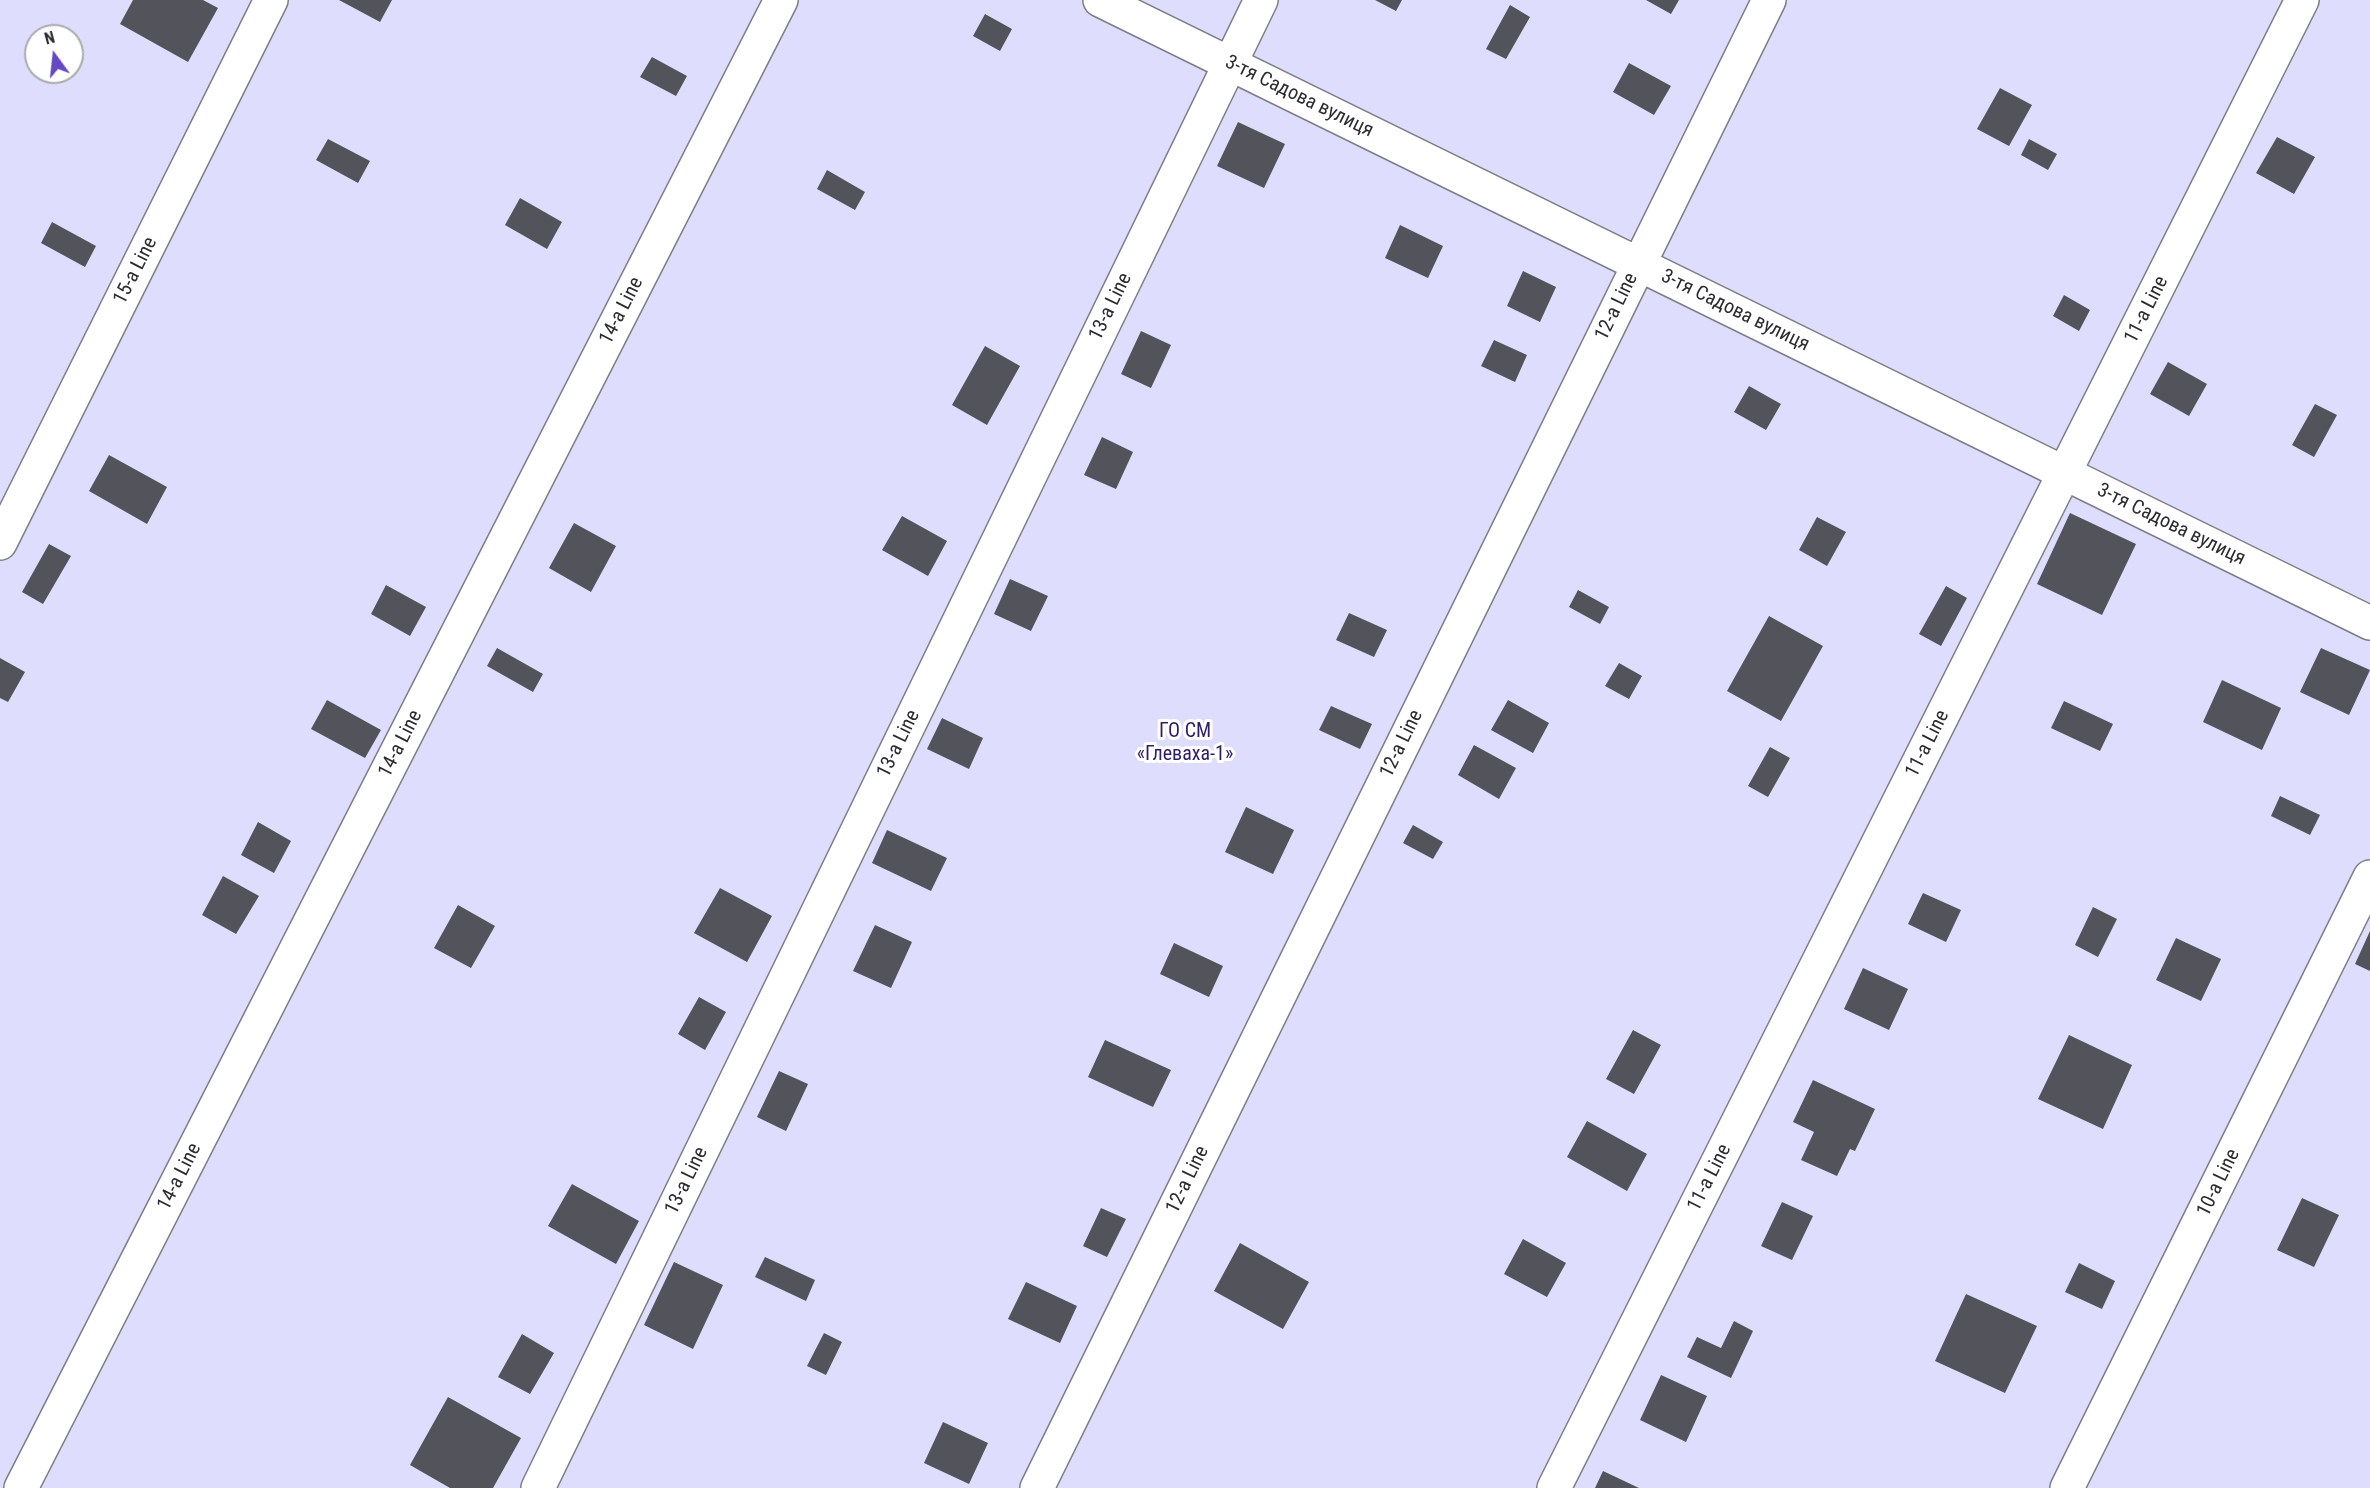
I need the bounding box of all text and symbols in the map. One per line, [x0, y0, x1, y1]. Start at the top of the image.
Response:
north arrow [24, 24, 84, 84]
text: N [43, 28, 57, 49]
street label: 3-тя Садова вулиця [1221, 51, 1377, 143]
street label: 15-a Line [109, 233, 163, 309]
street label: 3-тя Садова вулиця [1657, 265, 1813, 357]
street label: 13-a Line [1084, 269, 1138, 345]
street label: 12-a Line [1590, 269, 1644, 345]
street label: 11-a Line [2120, 272, 2174, 348]
street label: 14-a Line [595, 273, 649, 349]
street label: 3-тя Садова вулиця [2093, 479, 2249, 571]
street label: 14-a Line [374, 706, 428, 782]
street label: 13-a Line [872, 706, 926, 782]
street label: 12-a Line [1375, 706, 1429, 782]
street label: 11-a Line [1901, 706, 1955, 782]
park label: ГО СМ «Глеваха-1» [1137, 720, 1233, 767]
street label: 14-a Line [153, 1139, 207, 1215]
street label: 11-a Line [1683, 1140, 1737, 1216]
street label: 12-a Line [1161, 1142, 1215, 1218]
street label: 13-a Line [660, 1143, 714, 1219]
street label: 10-a Line [2192, 1145, 2246, 1221]

